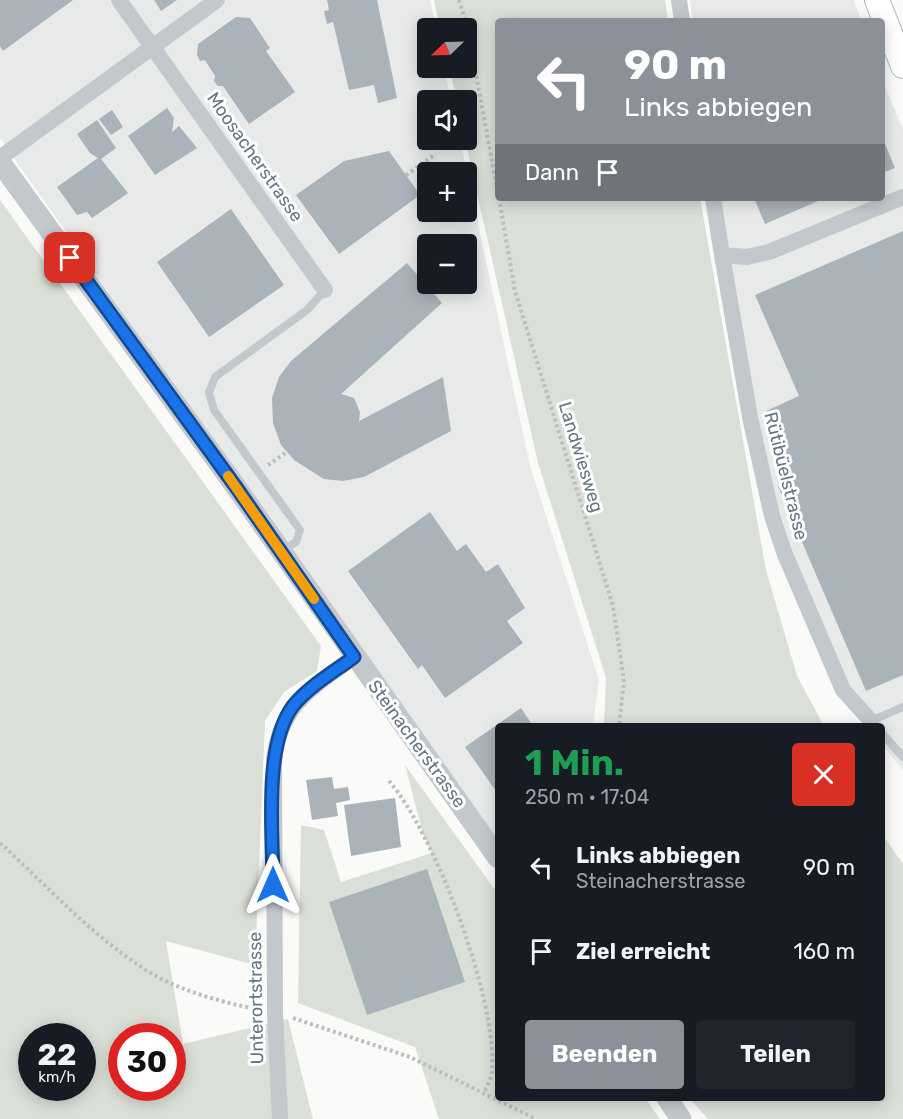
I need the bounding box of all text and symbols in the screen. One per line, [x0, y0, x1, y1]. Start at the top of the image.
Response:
north arrow [417, 18, 477, 78]
map controls [417, 18, 477, 294]
text: 90 m [624, 40, 727, 90]
icon: left [525, 42, 603, 120]
street label: Moosacherstrasse [202, 88, 308, 226]
button: sound [417, 90, 477, 150]
text: Links abbiegen [624, 91, 812, 123]
icon: arrive [591, 156, 624, 189]
text: Dann [525, 159, 579, 186]
button: + [417, 162, 477, 222]
pin [44, 232, 95, 283]
button: − [417, 234, 477, 294]
icon: arrive [53, 241, 86, 274]
street label: Landwiesweg [554, 399, 608, 515]
street label: Rütibüelstrasse [759, 410, 813, 542]
street label: Steinacherstrasse [363, 676, 471, 812]
text: 1 Min. [525, 741, 624, 784]
button: close [792, 743, 855, 806]
text: 250 m · 17:04 [525, 785, 649, 809]
text: Links abbiegen [576, 842, 740, 869]
icon: left [525, 851, 558, 884]
position arrow [241, 853, 305, 917]
text: 90 m [803, 854, 855, 881]
text: Steinacherstrasse [576, 869, 746, 893]
street label: Unterortstrasse [244, 931, 268, 1065]
icon: arrive [525, 935, 558, 968]
text: Ziel erreicht [576, 938, 710, 965]
text: 160 m [793, 938, 855, 965]
button: Beenden [525, 1020, 684, 1089]
button: Teilen [696, 1020, 855, 1089]
speed limit sign: 30 [108, 1023, 186, 1101]
text: 22 [38, 1037, 77, 1073]
text: km/h [38, 1068, 76, 1086]

